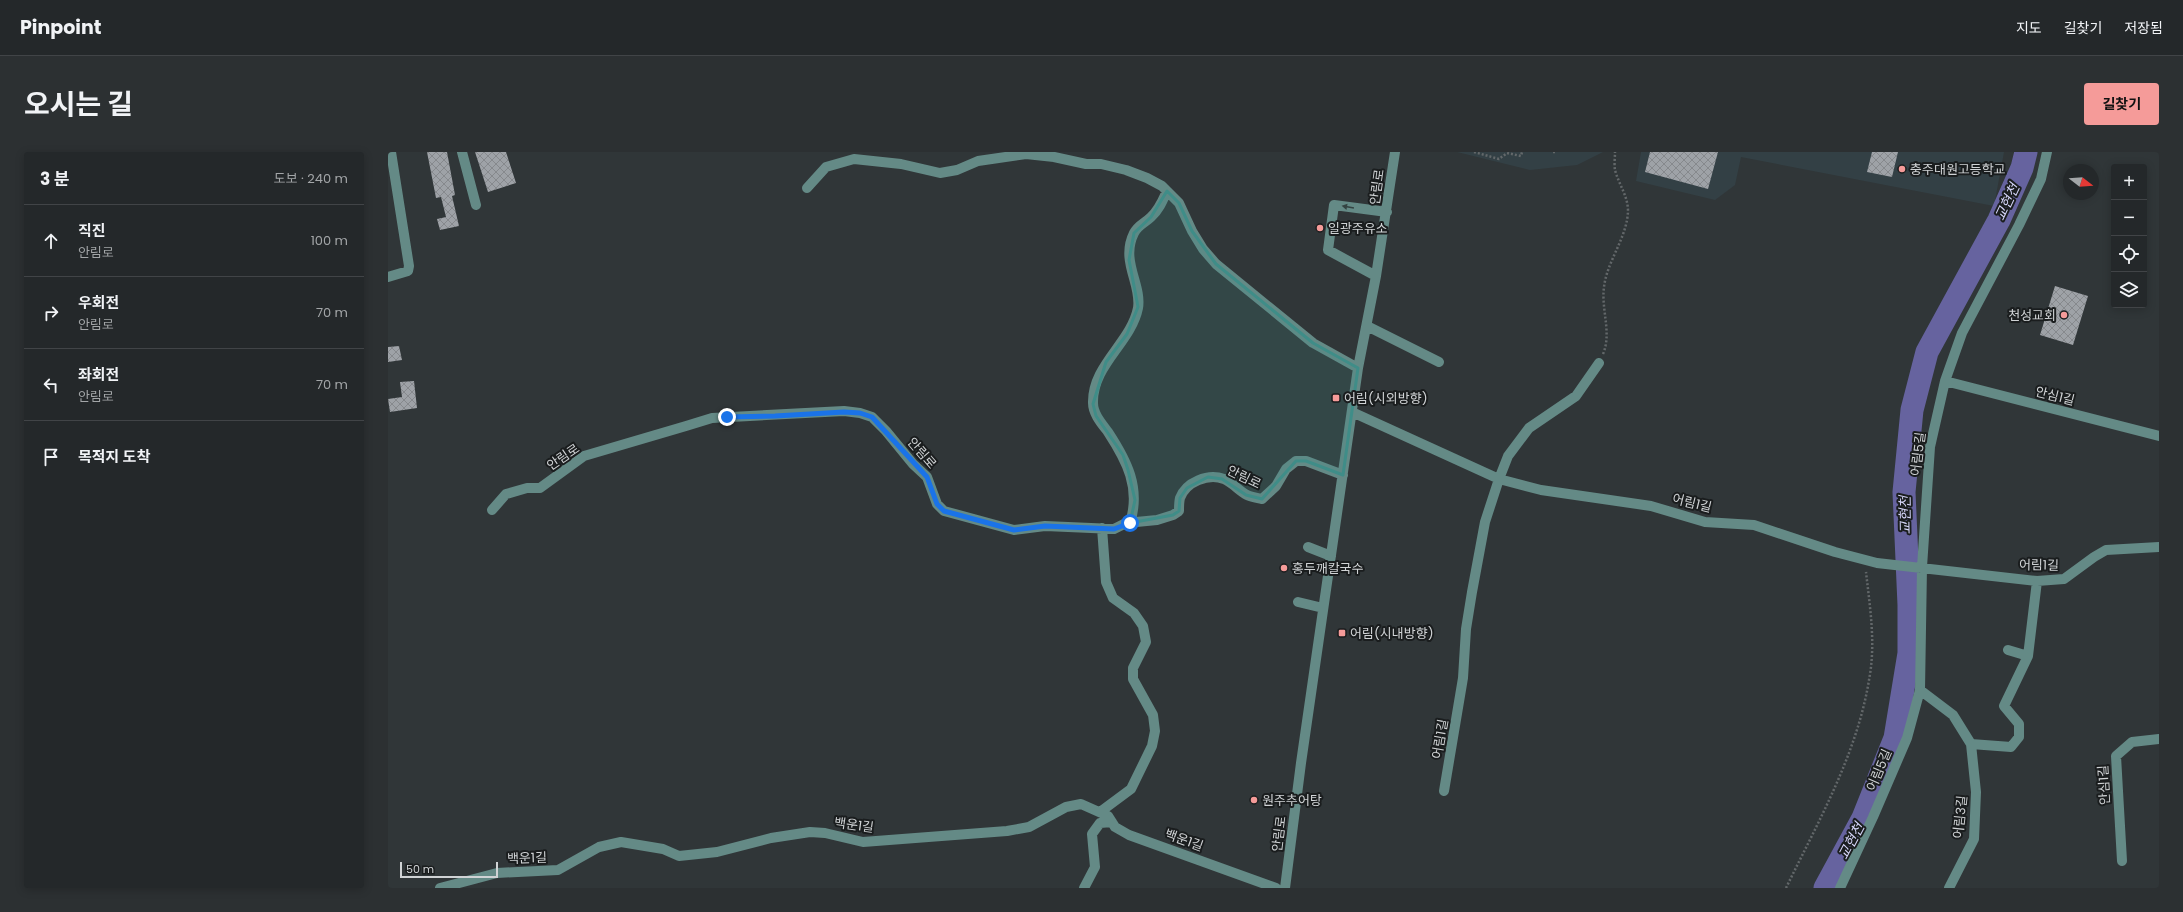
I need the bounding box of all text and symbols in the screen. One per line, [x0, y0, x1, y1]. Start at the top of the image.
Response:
text: Pinpoint [20, 14, 101, 41]
text: 지도 [2016, 18, 2042, 38]
text: 길찾기 [2064, 18, 2102, 38]
text: 저장됨 [2124, 18, 2163, 38]
button: 길찾기 [2084, 83, 2159, 125]
text: 오시는 길 [24, 85, 133, 124]
place label: 충주대원고등학교 [1910, 160, 2006, 179]
marker: 충주대원고등학교 [1897, 164, 1907, 174]
north arrow [2063, 164, 2099, 200]
map controls [2111, 164, 2147, 308]
button: + [2111, 164, 2147, 200]
text: 3 분 [40, 167, 70, 191]
street label: 안림로 [1365, 168, 1389, 206]
text: 도보 · 240 m [274, 169, 348, 188]
water label: 교현천 [1990, 179, 2025, 224]
button: − [2111, 200, 2147, 236]
one-way arrow [1342, 204, 1354, 210]
place label: 일광주유소 [1328, 219, 1388, 238]
text: 직진 [78, 220, 106, 241]
marker: 일광주유소 [1315, 223, 1325, 233]
icon: ahead [40, 230, 62, 252]
text: 100 m [311, 231, 348, 250]
button: locate [2111, 236, 2147, 272]
text: 안림로 [78, 243, 114, 262]
button: layers [2111, 272, 2147, 308]
text: 우회전 [78, 292, 119, 313]
icon: right [40, 302, 62, 324]
text: 70 m [316, 303, 348, 322]
place label: 천성교회 [2008, 306, 2056, 325]
marker: 천성교회 [2059, 310, 2069, 320]
text: 안림로 [78, 315, 114, 334]
text: 좌회전 [78, 364, 119, 385]
icon: left [40, 374, 62, 396]
text: 70 m [316, 375, 348, 394]
street label: 안심1길 [2033, 382, 2077, 410]
text: 안림로 [78, 387, 114, 406]
place label: 어림(시외방향) [1344, 389, 1428, 408]
marker: 어림(시외방향) [1331, 393, 1341, 403]
route end [718, 408, 736, 426]
street label: 어림5길 [1906, 431, 1930, 477]
street label: 안림로 [903, 433, 941, 473]
street label: 안림로 [543, 439, 583, 475]
icon: arrive [40, 446, 62, 468]
text: 목적지 도착 [78, 446, 150, 467]
street label: 안림로 [1224, 461, 1264, 493]
street label: 어림1길 [1670, 489, 1714, 517]
water label: 교현천 [1895, 494, 1915, 534]
route start [1121, 514, 1139, 532]
street label: 어림1길 [2019, 555, 2059, 575]
place label: 홍두깨칼국수 [1292, 559, 1364, 578]
marker: 홍두깨칼국수 [1279, 563, 1289, 573]
place label: 어림(시내방향) [1350, 624, 1434, 643]
marker: 어림(시내방향) [1337, 628, 1347, 638]
street label: 어림1길 [1427, 718, 1453, 760]
street label: 어림5길 [1862, 746, 1896, 794]
street label: 안심1길 [2093, 765, 2115, 805]
place label: 원주추어탕 [1262, 791, 1322, 810]
street label: 어림3길 [1948, 794, 1972, 840]
marker: 원주추어탕 [1249, 795, 1259, 805]
street label: 백운1길 [833, 813, 875, 837]
street label: 안림로 [1267, 815, 1291, 853]
water label: 교현천 [1833, 818, 1869, 863]
street label: 백운1길 [1162, 824, 1206, 856]
street label: 백운1길 [507, 848, 547, 868]
scale bar [400, 860, 498, 879]
text: 50 m [406, 861, 434, 877]

